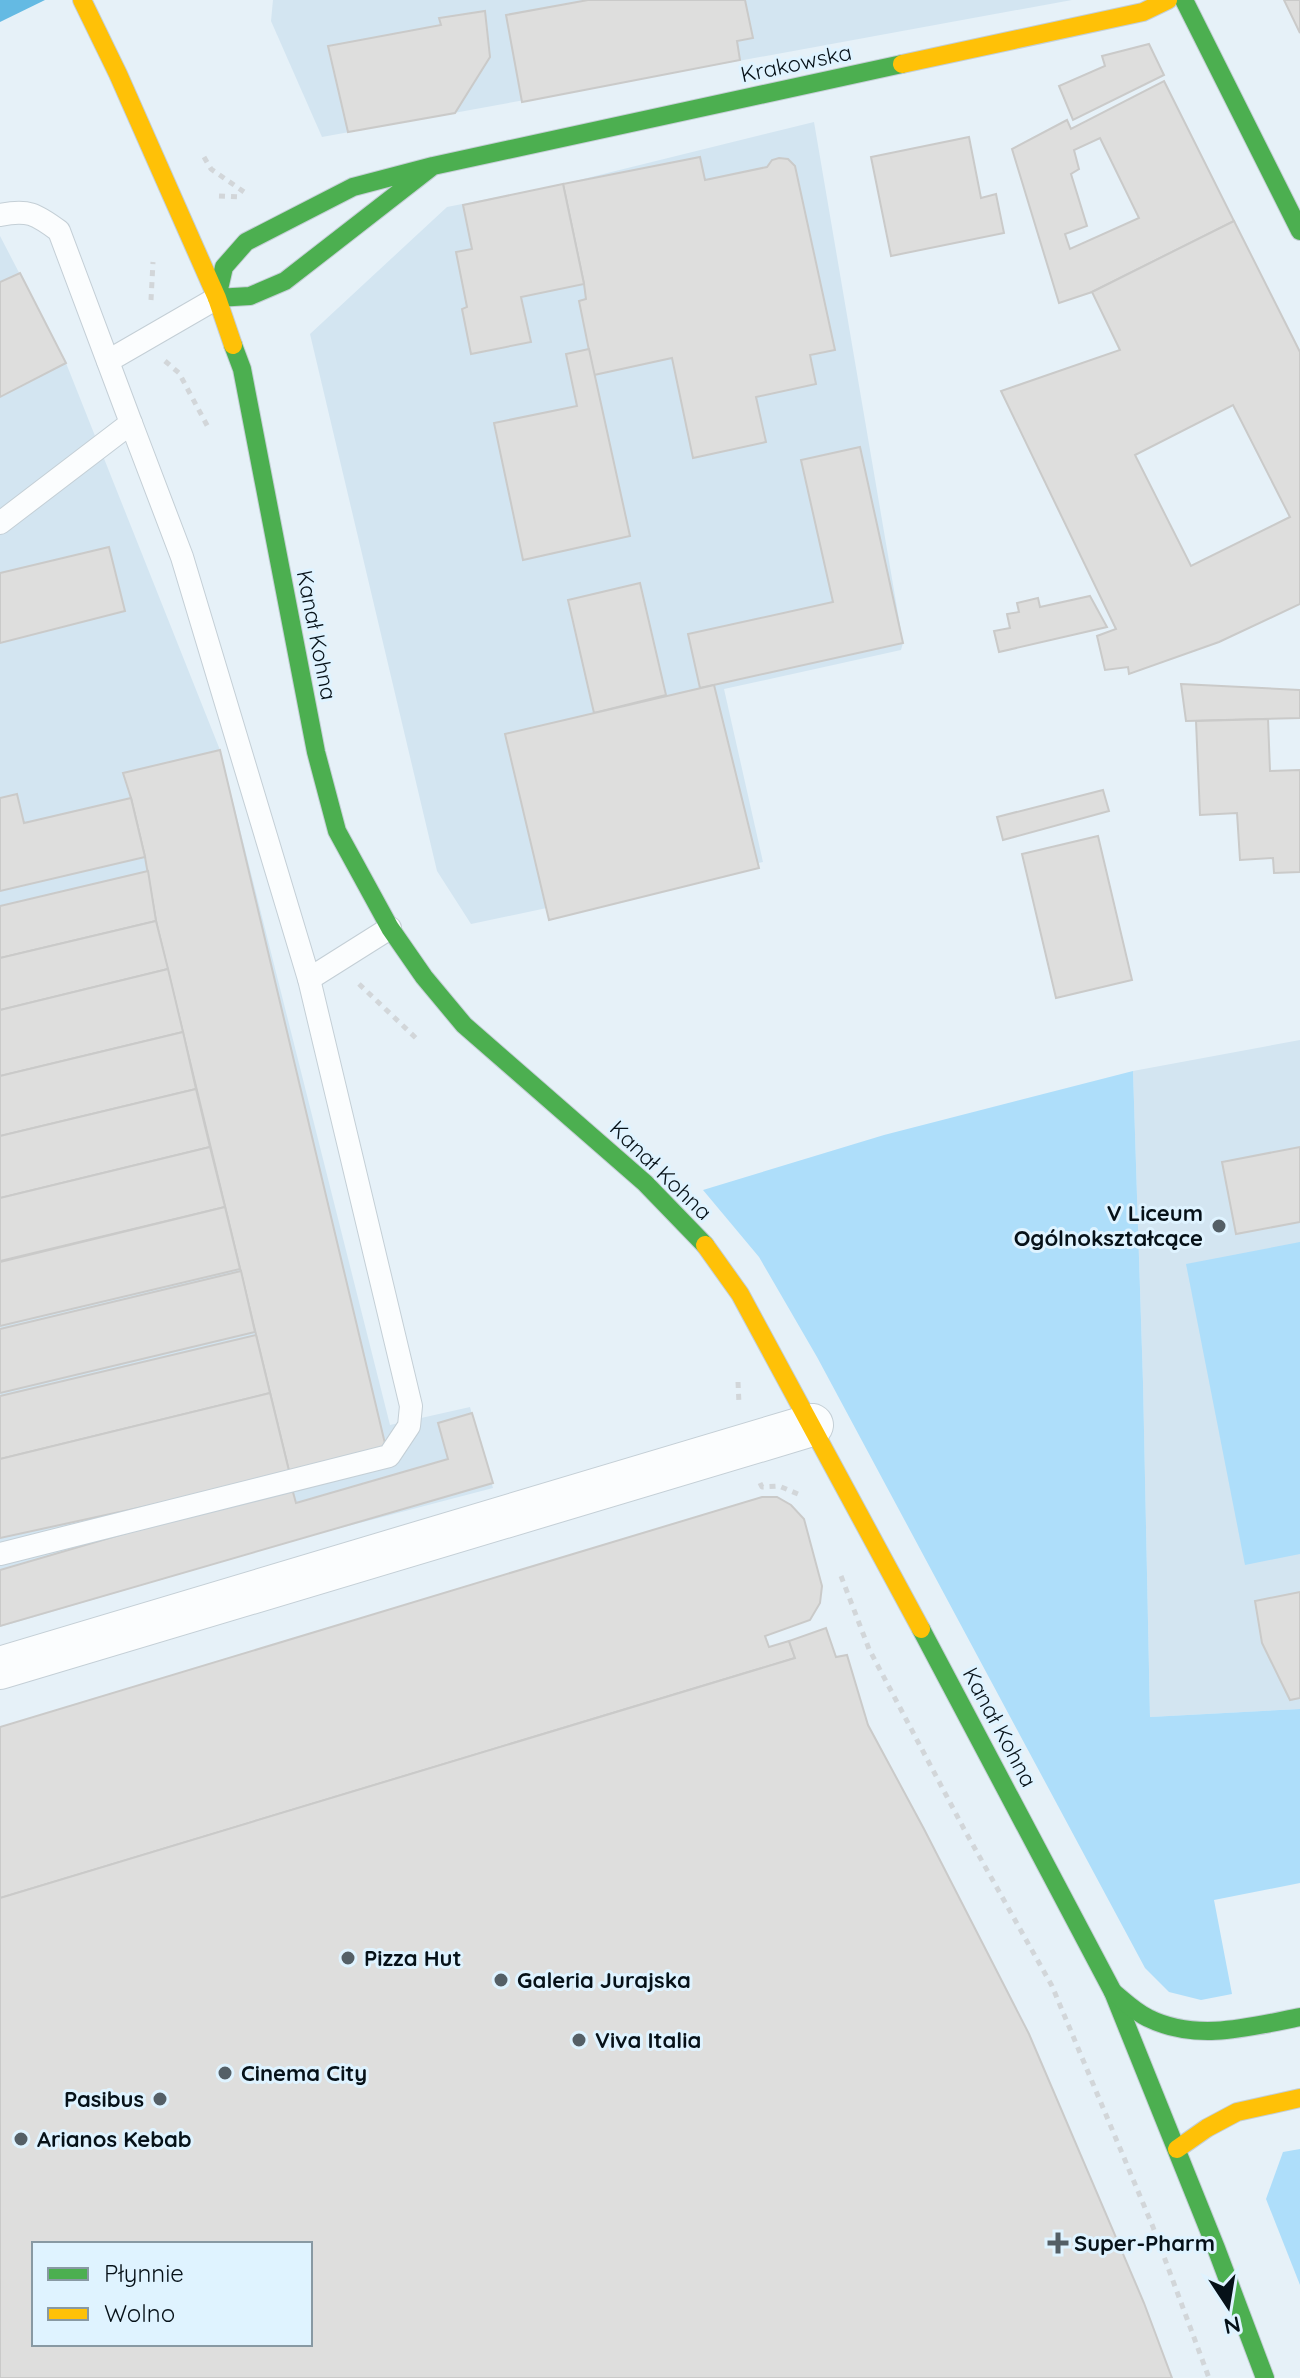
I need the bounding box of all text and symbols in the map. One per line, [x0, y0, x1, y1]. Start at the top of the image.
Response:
street label: Krakowska [738, 38, 854, 88]
street label: Kanał Kohna [291, 568, 343, 702]
street label: Kanał Kohna [604, 1114, 718, 1226]
place label: V Liceum Ogólnokształcące [1014, 1199, 1203, 1252]
marker: V Liceum Ogólnokształcące [1210, 1217, 1228, 1235]
street label: Kanał Kohna [957, 1662, 1043, 1792]
place label: Pizza Hut [364, 1944, 461, 1972]
marker: Pizza Hut [339, 1949, 357, 1967]
place label: Galeria Jurajska [517, 1966, 691, 1994]
marker: Galeria Jurajska [492, 1971, 510, 1989]
place label: Viva Italia [595, 2026, 701, 2054]
marker: Viva Italia [570, 2031, 588, 2049]
place label: Cinema City [241, 2059, 367, 2087]
marker: Cinema City [216, 2064, 234, 2082]
place label: Pasibus [64, 2085, 144, 2113]
marker: Pasibus [151, 2090, 169, 2108]
place label: Arianos Kebab [37, 2125, 192, 2153]
marker: Arianos Kebab [12, 2130, 30, 2148]
place label: Super-Pharm [1074, 2229, 1215, 2257]
marker: Super-Pharm [1049, 2234, 1067, 2252]
legend [32, 2242, 312, 2346]
text: Płynnie [104, 2258, 184, 2288]
north arrow [1188, 2266, 1268, 2346]
text: Wolno [104, 2298, 175, 2328]
text: N [1221, 2310, 1243, 2341]

